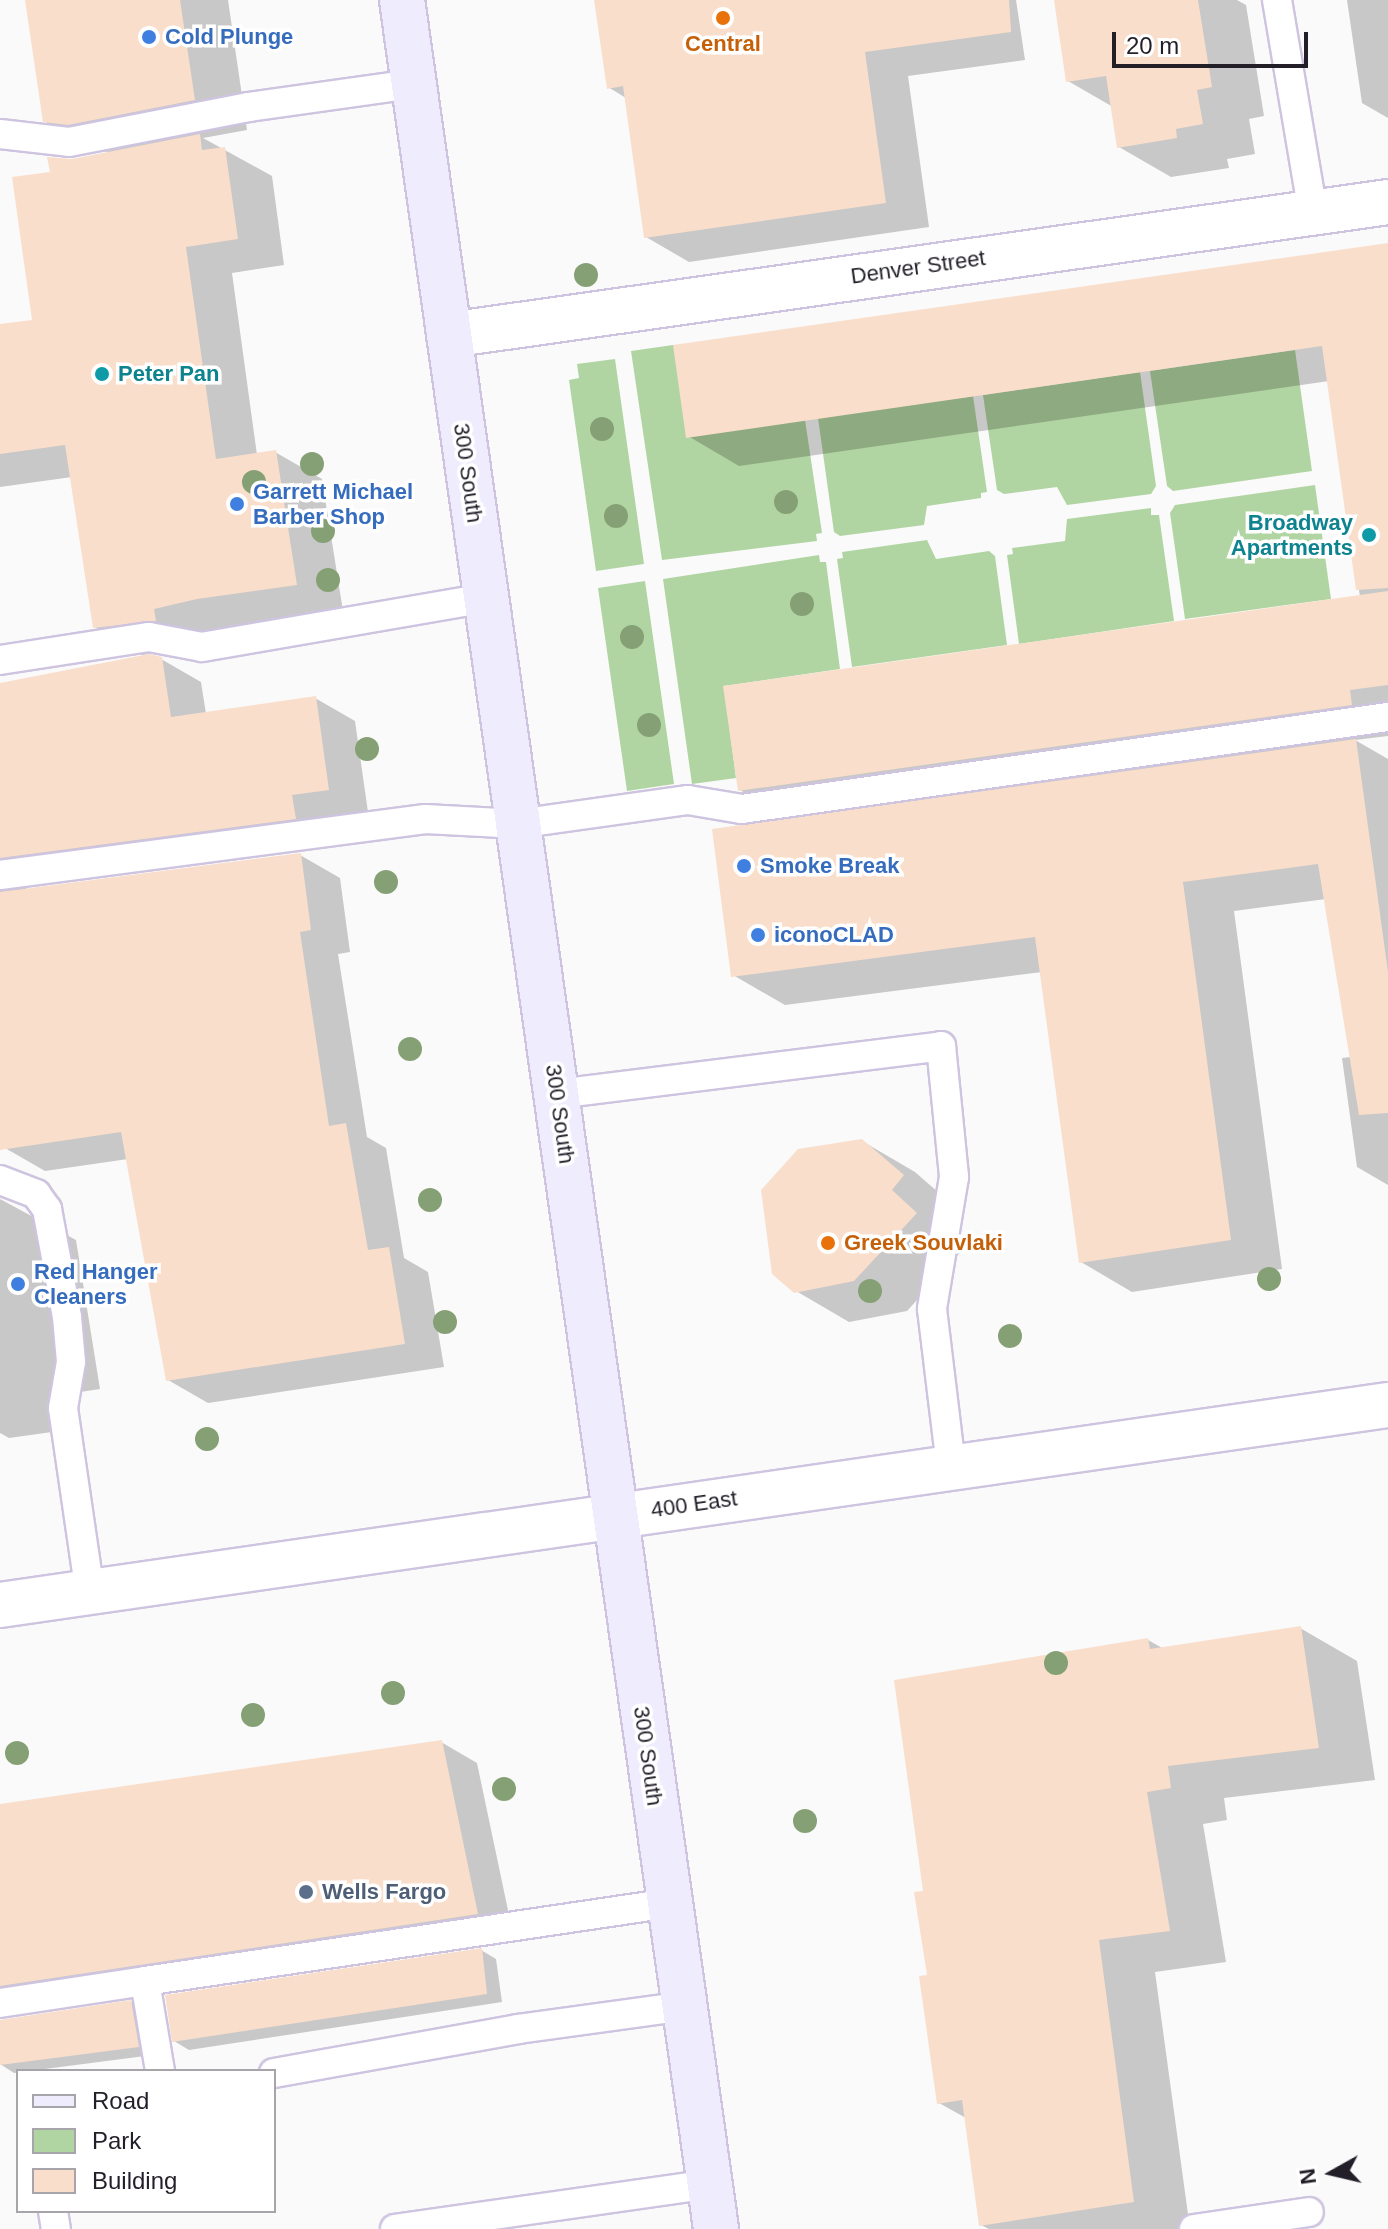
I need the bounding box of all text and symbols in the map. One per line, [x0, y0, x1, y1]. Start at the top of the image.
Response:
marker: Central [714, 9, 732, 27]
scale bar [1116, 16, 1312, 66]
place label: Cold Plunge [165, 24, 293, 50]
marker: Cold Plunge [140, 28, 158, 46]
place label: Central [685, 31, 761, 57]
text: 20 m [1126, 32, 1179, 59]
street label: Denver Street [849, 244, 987, 290]
place label: Peter Pan [118, 361, 219, 387]
marker: Peter Pan [93, 365, 111, 383]
street label: 300 South [448, 421, 488, 525]
place label: Garrett Michael Barber Shop [253, 478, 413, 530]
marker: Garrett Michael Barber Shop [228, 495, 246, 513]
place label: Broadway Apartments [1231, 509, 1353, 560]
marker: Broadway Apartments [1360, 526, 1378, 544]
place label: Smoke Break [760, 853, 899, 879]
marker: Smoke Break [735, 857, 753, 875]
place label: iconoCLAD [774, 922, 894, 948]
marker: iconoCLAD [749, 926, 767, 944]
street label: 300 South [540, 1062, 580, 1166]
place label: Greek Souvlaki [844, 1230, 1003, 1256]
marker: Greek Souvlaki [819, 1234, 837, 1252]
place label: Red Hanger Cleaners [34, 1258, 157, 1310]
marker: Red Hanger Cleaners [9, 1275, 27, 1293]
street label: 400 East [649, 1485, 739, 1523]
street label: 300 South [628, 1704, 668, 1808]
place label: Wells Fargo [322, 1879, 446, 1905]
marker: Wells Fargo [297, 1883, 315, 1901]
legend [16, 2069, 276, 2213]
text: Road [92, 2087, 149, 2114]
text: Park [92, 2127, 141, 2154]
north arrow [1292, 2133, 1372, 2213]
text: Building [92, 2167, 177, 2194]
text: N [1294, 2167, 1321, 2186]

